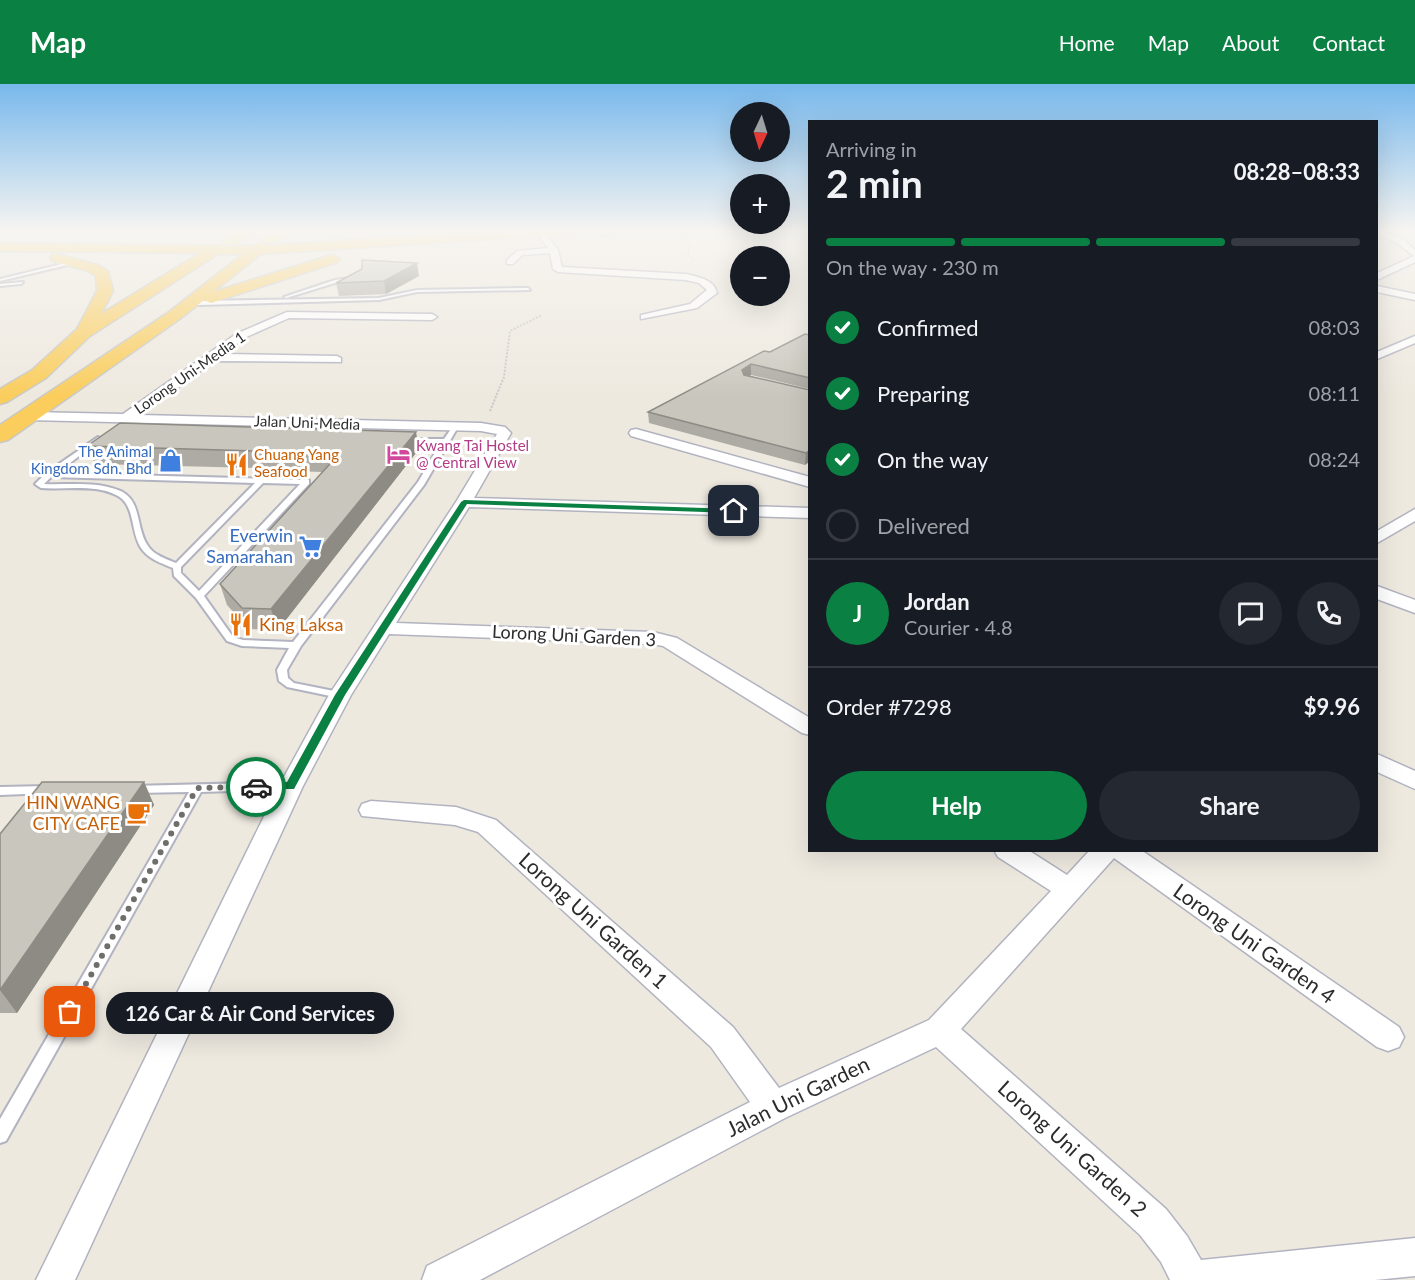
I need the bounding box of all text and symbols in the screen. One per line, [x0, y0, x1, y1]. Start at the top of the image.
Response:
text: Map [30, 25, 86, 59]
text: Home [1059, 30, 1115, 55]
text: Map [1148, 30, 1189, 55]
text: About [1222, 30, 1279, 55]
text: Contact [1312, 30, 1385, 55]
north arrow [730, 102, 790, 162]
map controls [730, 102, 790, 306]
text: Arriving in [826, 137, 917, 161]
text: 08:28–08:33 [1234, 158, 1360, 185]
text: 2 min [826, 160, 923, 206]
button: + [730, 174, 790, 234]
button: − [730, 246, 790, 306]
text: On the way · 230 m [826, 255, 999, 279]
icon: check [826, 311, 859, 344]
text: Confirmed [877, 314, 979, 341]
text: 08:03 [1309, 315, 1360, 339]
street label: Lorong Uni-Media 1 [130, 327, 248, 417]
icon: check [826, 377, 859, 410]
text: Preparing [877, 380, 969, 407]
text: 08:11 [1309, 381, 1360, 405]
street label: Jalan Uni-Media [254, 411, 360, 433]
place label: Kwang Tai Hostel @ Central View [416, 436, 529, 471]
place label: The Animal Kingdom Sdn. Bhd [31, 442, 152, 477]
hotel icon: Kwang Tai Hostel @ Central View [385, 442, 411, 468]
icon: check [826, 443, 859, 476]
place label: Chuang Yang Seafood [254, 445, 339, 480]
text: On the way [877, 446, 988, 473]
text: 08:24 [1309, 447, 1360, 471]
shop icon: The Animal Kingdom Sdn. Bhd [157, 448, 183, 474]
restaurant icon: Chuang Yang Seafood [223, 451, 249, 477]
pin [708, 485, 759, 536]
icon: home [717, 494, 750, 527]
text: Delivered [877, 512, 970, 539]
place label: Everwin Samarahan [206, 524, 293, 567]
supermarket icon: Everwin Samarahan [298, 533, 324, 559]
button: chat [1219, 582, 1282, 645]
button: phone [1297, 582, 1360, 645]
text: Jordan [904, 588, 970, 615]
text: J [853, 600, 862, 627]
restaurant icon: King Laksa [228, 612, 254, 638]
place label: King Laksa [259, 613, 343, 635]
text: Courier · 4.8 [904, 615, 1013, 639]
street label: Lorong Uni Garden 3 [492, 620, 657, 650]
text: Order #7298 [826, 693, 952, 720]
text: $9.96 [1304, 693, 1360, 720]
courier [226, 757, 286, 817]
icon: car [240, 771, 273, 804]
button: Help [826, 771, 1087, 840]
button: Share [1099, 771, 1360, 840]
place label: HIN WANG CITY CAFE [26, 791, 120, 834]
cafe icon: HIN WANG CITY CAFE [125, 800, 151, 826]
street label: Lorong Uni Garden 1 [515, 847, 673, 993]
street label: Lorong Uni Garden 4 [1169, 878, 1340, 1008]
pin [44, 986, 95, 1037]
callout: 126 Car & Air Cond Services [106, 991, 394, 1033]
icon: bag [53, 995, 86, 1028]
text: 126 Car & Air Cond Services [125, 1001, 375, 1025]
street label: Jalan Uni Garden [722, 1050, 873, 1141]
street label: Lorong Uni Garden 2 [994, 1075, 1152, 1221]

